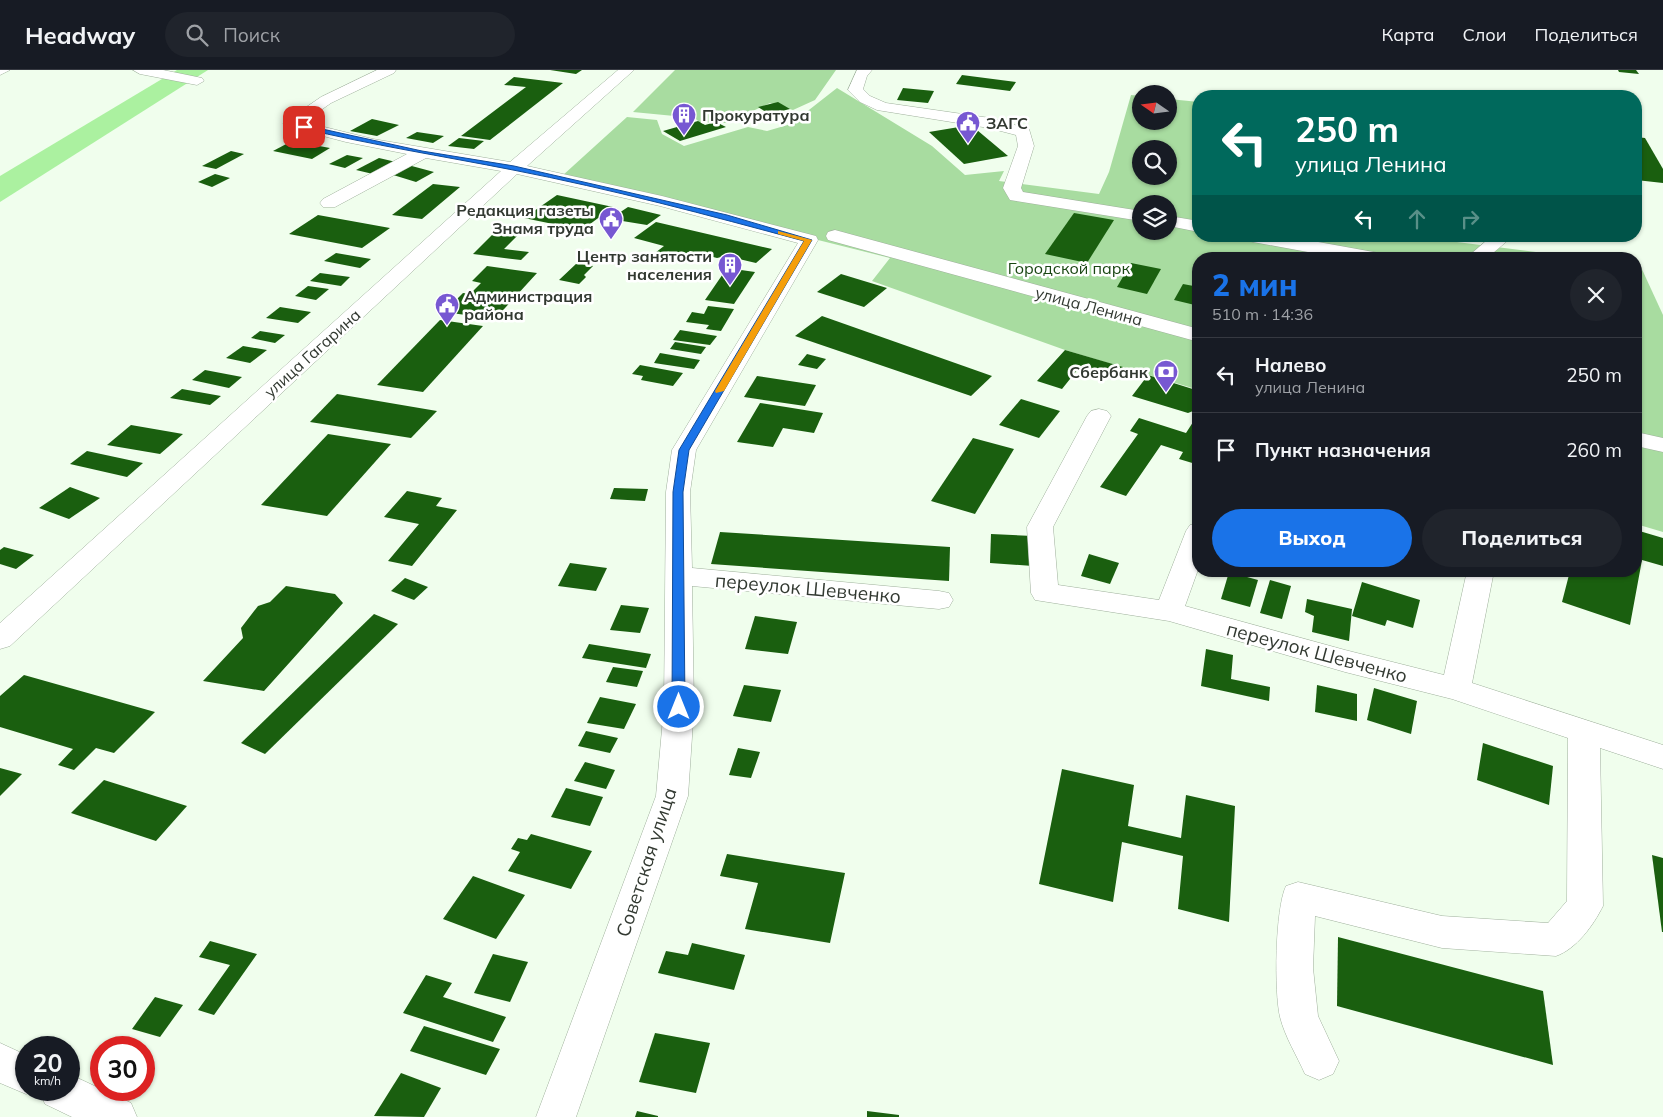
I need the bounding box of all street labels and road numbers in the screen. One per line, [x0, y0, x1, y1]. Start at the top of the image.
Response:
street label: улица Ленина [1033, 282, 1145, 330]
street label: улица Гагарина [260, 304, 364, 402]
street label: переулок Шевченко [714, 568, 902, 608]
street label: переулок Шевченко [1224, 616, 1410, 688]
street label: Советская улица [611, 784, 681, 940]

